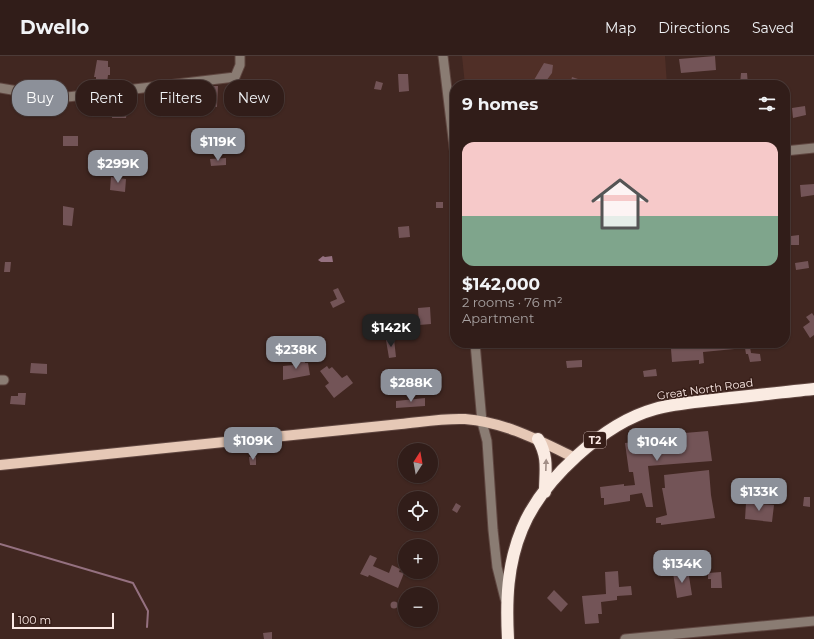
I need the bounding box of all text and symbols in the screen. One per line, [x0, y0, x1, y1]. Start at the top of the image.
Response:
text: Dwello [20, 16, 89, 39]
text: Map [605, 19, 636, 37]
text: Directions [658, 19, 730, 37]
text: Saved [752, 19, 794, 37]
chip: Buy [12, 80, 68, 116]
chip: Rent [76, 80, 137, 116]
chip: Filters [145, 80, 216, 116]
chip: New [224, 80, 284, 116]
icon: filters [756, 93, 778, 115]
text: 9 homes [462, 94, 538, 114]
pin: $119K [190, 128, 246, 162]
text: $119K [200, 133, 236, 149]
pin: $299K [90, 150, 146, 184]
text: $299K [97, 155, 139, 171]
icon: home [584, 168, 656, 240]
text: $142,000 [462, 274, 540, 294]
text: 2 rooms · 76 m² [462, 294, 562, 310]
text: Apartment [462, 310, 534, 326]
pin: $142K [363, 314, 419, 348]
text: $142K [371, 319, 411, 335]
pin: $238K [268, 336, 324, 370]
text: $238K [275, 341, 317, 357]
pin: $288K [383, 369, 439, 403]
text: $288K [390, 374, 432, 390]
street label: Great North Road [656, 375, 754, 403]
pin: $109K [225, 427, 281, 461]
pin: $104K [629, 428, 685, 462]
text: $109K [233, 432, 273, 448]
road number: T2 [584, 432, 606, 448]
text: $104K [637, 433, 677, 449]
north arrow [398, 443, 438, 483]
map controls [398, 443, 438, 627]
one-way arrow [542, 459, 549, 471]
pin: $133K [731, 478, 787, 512]
text: $133K [740, 483, 778, 499]
button: locate [398, 491, 438, 531]
button: + [398, 539, 438, 579]
pin: $134K [654, 550, 710, 584]
text: $134K [662, 555, 702, 571]
button: − [398, 587, 438, 627]
scale bar [12, 611, 114, 630]
text: 100 m [18, 613, 51, 627]

